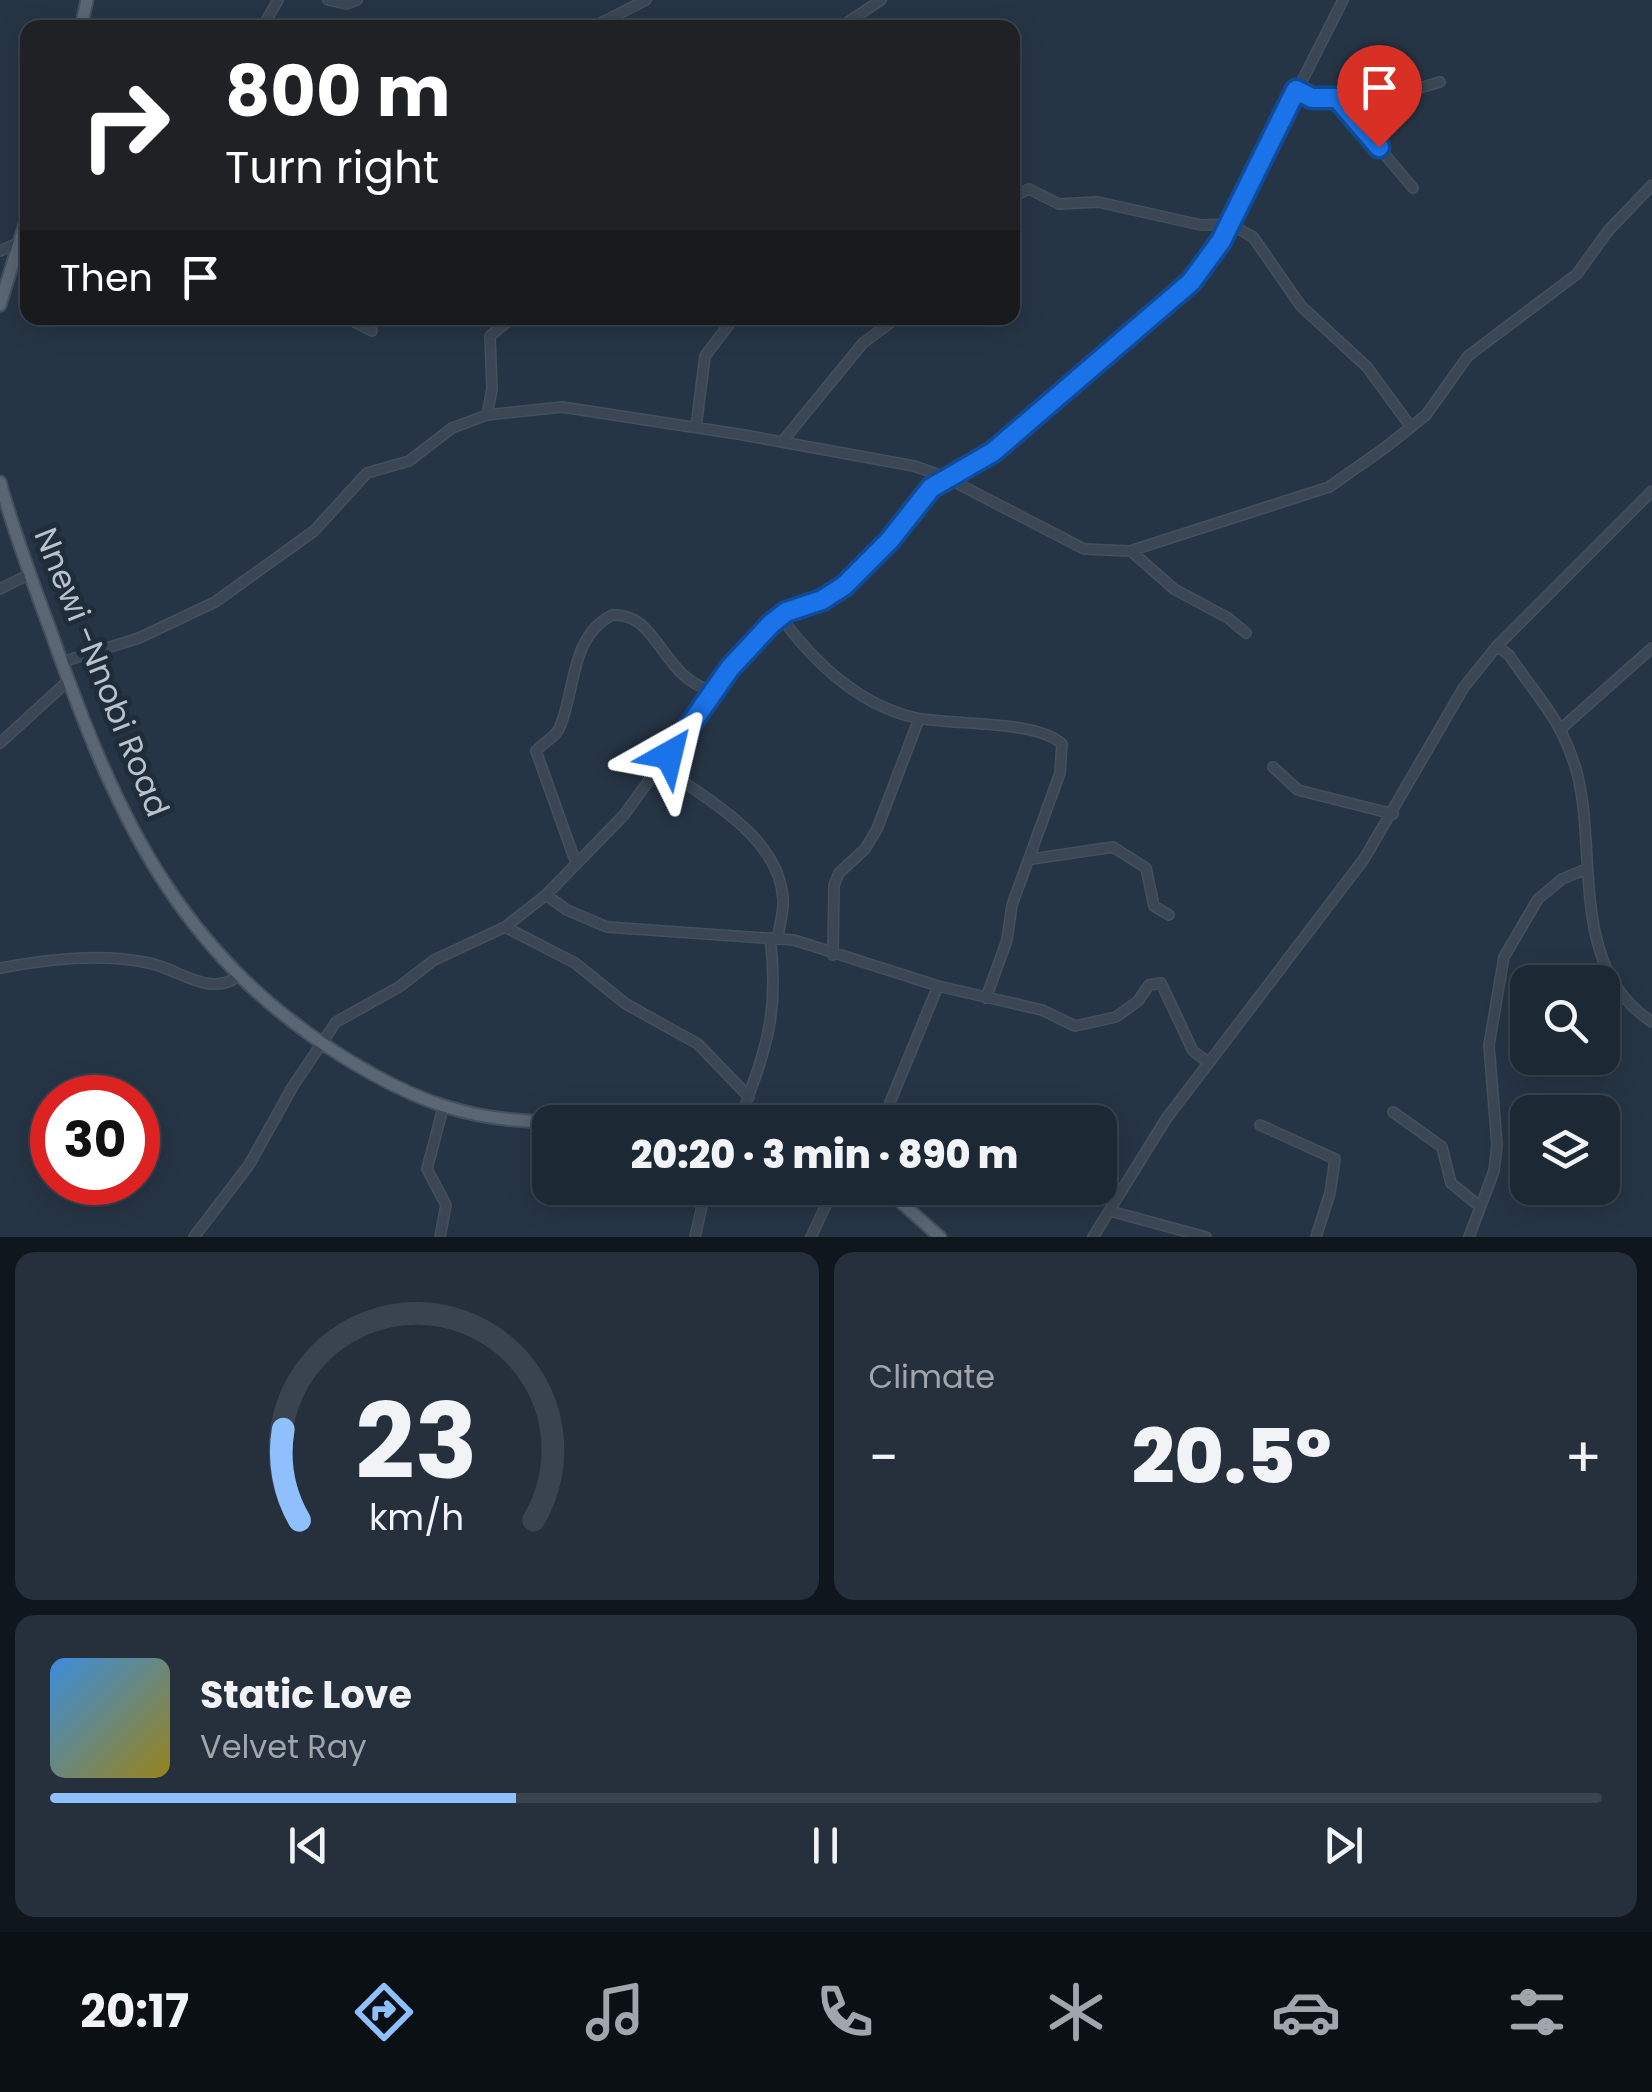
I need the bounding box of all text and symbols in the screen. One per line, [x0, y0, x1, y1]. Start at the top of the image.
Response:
text: 800 m [225, 42, 451, 141]
pin [1337, 45, 1422, 148]
icon: right [60, 60, 190, 190]
icon: arrive [1352, 60, 1407, 115]
text: Turn right [225, 136, 439, 199]
icon: arrive [173, 250, 228, 305]
text: Then [60, 251, 153, 304]
street label: Nnewi -Nnobi Road [23, 521, 181, 823]
position arrow [617, 703, 721, 807]
map controls [1510, 965, 1620, 1205]
button: search [1510, 965, 1620, 1075]
speed limit sign: 30 [30, 1075, 160, 1205]
button: layers [1510, 1095, 1620, 1205]
text: 20:20 · 3 min · 890 m [631, 1128, 1018, 1181]
text: Climate [869, 1354, 995, 1399]
text: 23 [356, 1369, 478, 1514]
text: 20.5° [1132, 1404, 1331, 1509]
text: − [869, 1419, 899, 1496]
text: + [1564, 1419, 1602, 1496]
text: km/h [369, 1492, 464, 1543]
text: Static Love [200, 1668, 412, 1721]
text: Velvet Ray [200, 1724, 366, 1769]
icon: previous [281, 1818, 336, 1873]
icon: pause [798, 1818, 853, 1873]
icon: next [1316, 1818, 1371, 1873]
icon: directions [349, 1977, 419, 2047]
icon: music [580, 1977, 650, 2047]
icon: phone [810, 1977, 880, 2047]
icon: climate [1041, 1977, 1111, 2047]
icon: car [1271, 1977, 1341, 2047]
icon: filters [1502, 1977, 1572, 2047]
text: 20:17 [80, 1980, 189, 2043]

